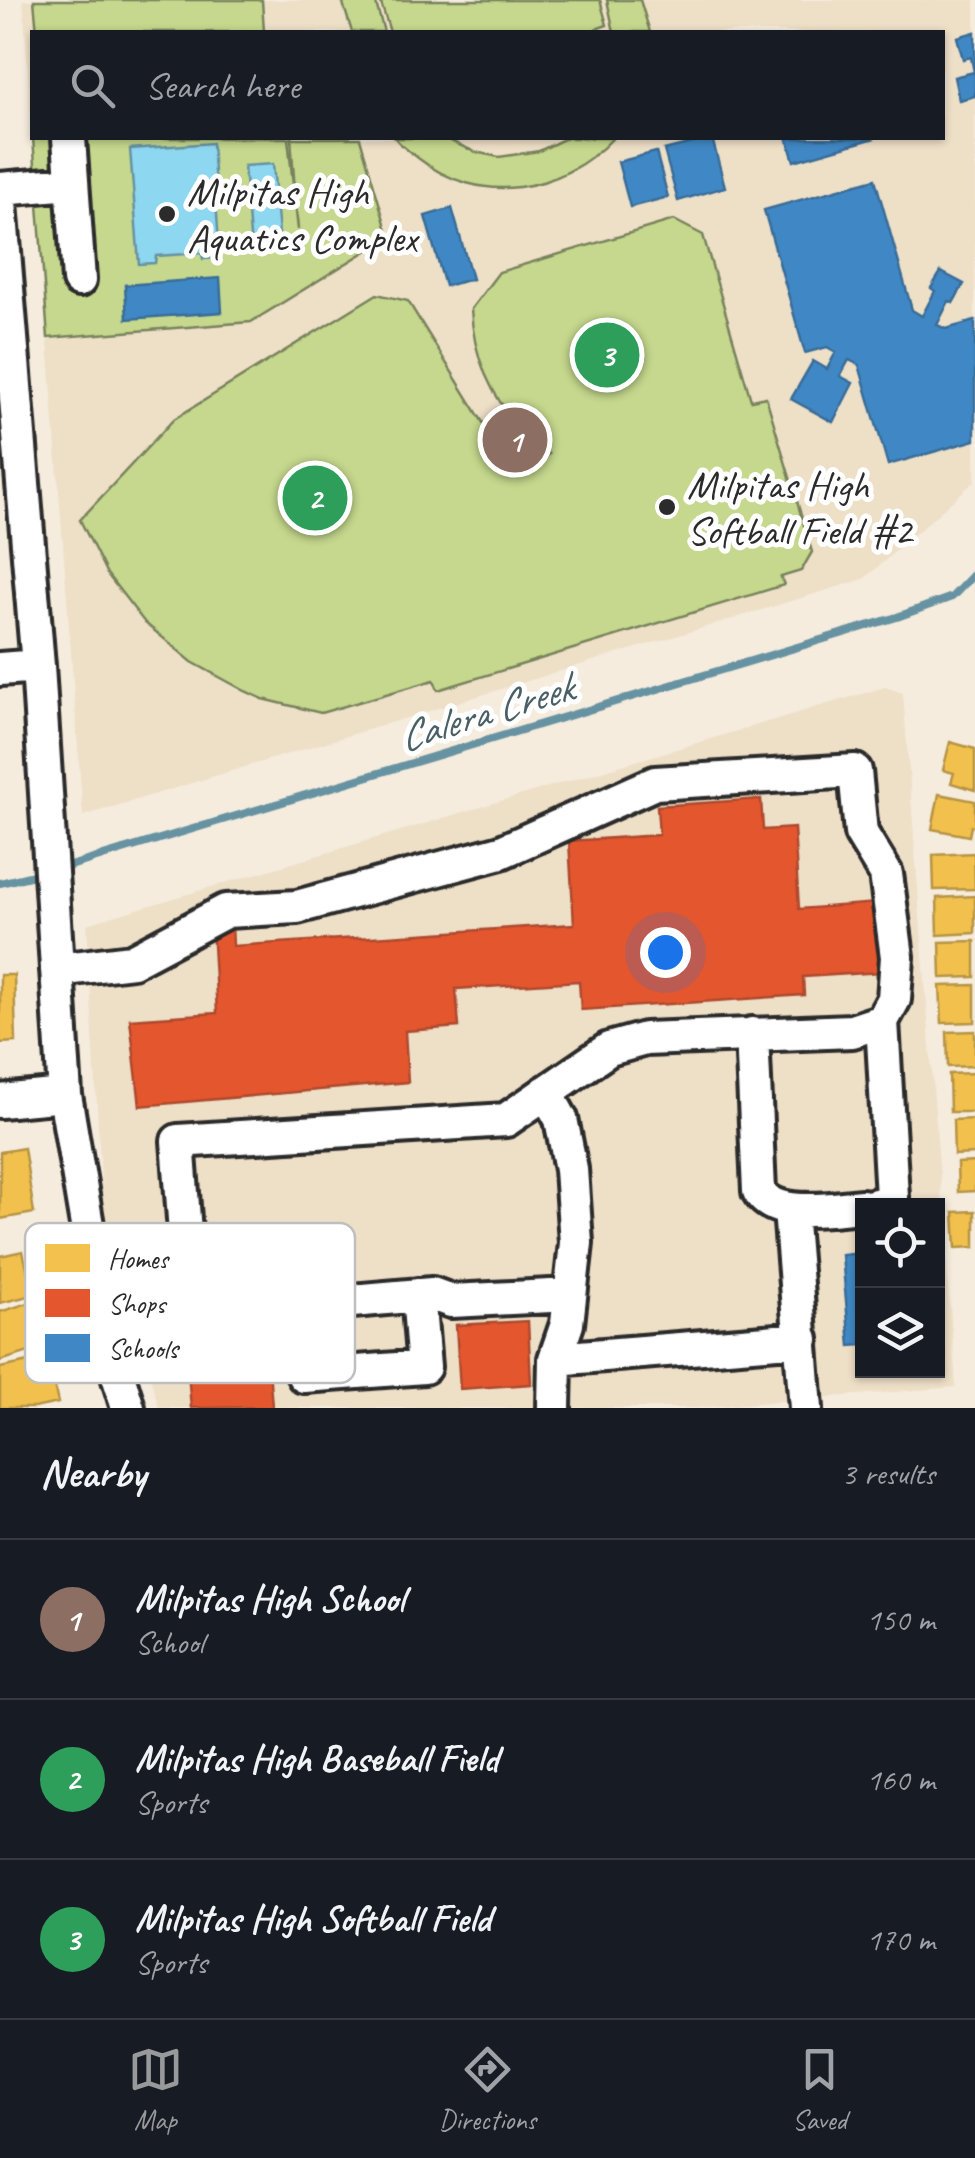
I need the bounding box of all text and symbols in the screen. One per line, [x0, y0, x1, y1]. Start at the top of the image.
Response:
search box [30, 30, 945, 140]
icon: search [65, 58, 120, 113]
text: Search here [145, 62, 300, 109]
place label: Milpitas High Aquatics Complex [187, 167, 421, 263]
marker: Milpitas High Aquatics Complex [156, 203, 178, 225]
pin: 3 [574, 318, 640, 392]
pin: 1 [482, 402, 548, 478]
pin: 2 [282, 460, 348, 536]
place label: Milpitas High Softball Field #2 [687, 460, 915, 556]
marker: Milpitas High Softball Field #2 [656, 496, 678, 518]
water label: Calera Creek [392, 659, 585, 764]
your location [640, 927, 691, 978]
map controls [855, 1198, 945, 1378]
button: locate [855, 1198, 945, 1288]
legend [25, 1223, 355, 1383]
text: Homes [108, 1241, 170, 1276]
text: Shops [108, 1286, 168, 1321]
button: layers [855, 1288, 945, 1378]
text: Schools [108, 1331, 180, 1366]
text: Nearby [40, 1447, 146, 1500]
text: 3 results [841, 1453, 935, 1494]
text: Milpitas High School [135, 1575, 405, 1622]
text: 1 [65, 1599, 80, 1640]
text: 150 m [866, 1599, 935, 1640]
text: School [135, 1622, 204, 1663]
text: Milpitas High Baseball Field [135, 1735, 498, 1782]
text: 2 [65, 1759, 80, 1800]
text: 160 m [866, 1759, 935, 1800]
text: Sports [135, 1782, 207, 1823]
text: Milpitas High Softball Field [135, 1895, 491, 1942]
text: 3 [65, 1919, 80, 1960]
text: 170 m [866, 1919, 935, 1960]
text: Sports [135, 1942, 207, 1983]
tab: Map [128, 2042, 183, 2137]
tab: Directions [439, 2042, 536, 2137]
tab: Saved [792, 2042, 847, 2137]

